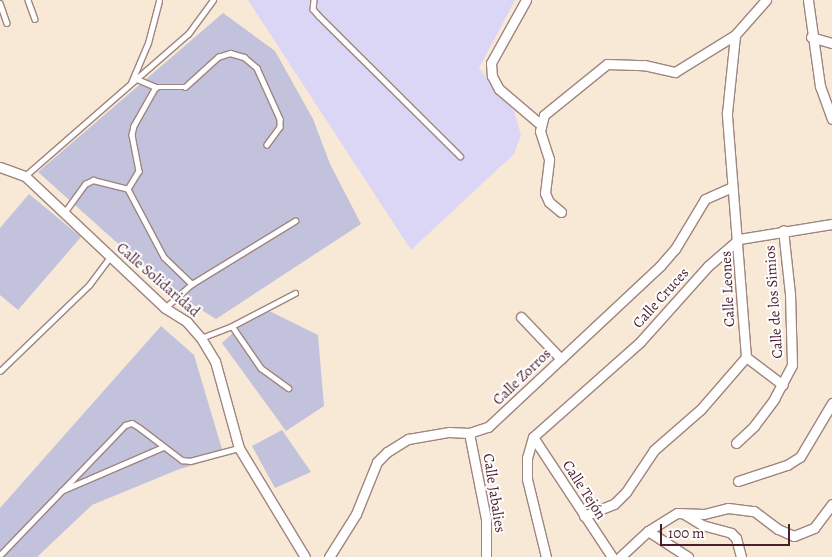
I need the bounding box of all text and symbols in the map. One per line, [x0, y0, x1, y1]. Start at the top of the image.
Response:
street label: Calle Solidaridad [113, 239, 203, 321]
street label: Calle de los Simios [761, 245, 787, 359]
street label: Calle Leones [717, 251, 739, 327]
street label: Calle Cruces [629, 264, 693, 332]
street label: Calle Zorros [489, 345, 555, 409]
street label: Calle Jabalies [479, 452, 509, 534]
street label: Calle Tejón [558, 457, 610, 523]
scale bar [662, 514, 792, 546]
text: 100 m [668, 523, 705, 543]

